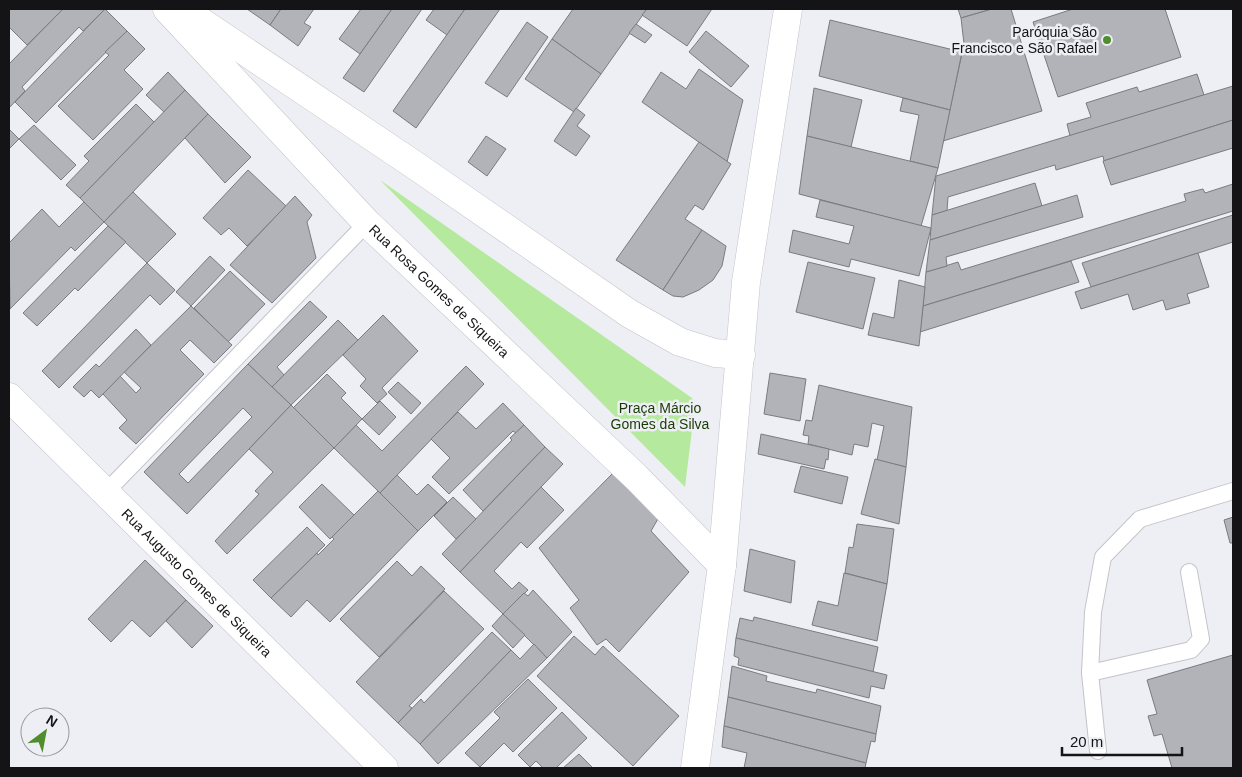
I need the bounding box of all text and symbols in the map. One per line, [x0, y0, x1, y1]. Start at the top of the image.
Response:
place label: Paróquia São Francisco e São Rafael [951, 24, 1097, 56]
marker: Paróquia São Francisco e São Rafael [1101, 34, 1113, 46]
street label: Rua Rosa Gomes de Siqueira [366, 221, 512, 361]
park label: Praça Márcio Gomes da Silva [611, 400, 710, 432]
street label: Rua Augusto Gomes de Siqueira [118, 505, 275, 660]
north arrow [20, 707, 70, 757]
text: N [43, 712, 60, 730]
scale bar [1062, 724, 1182, 756]
text: 20 m [1070, 733, 1103, 750]

